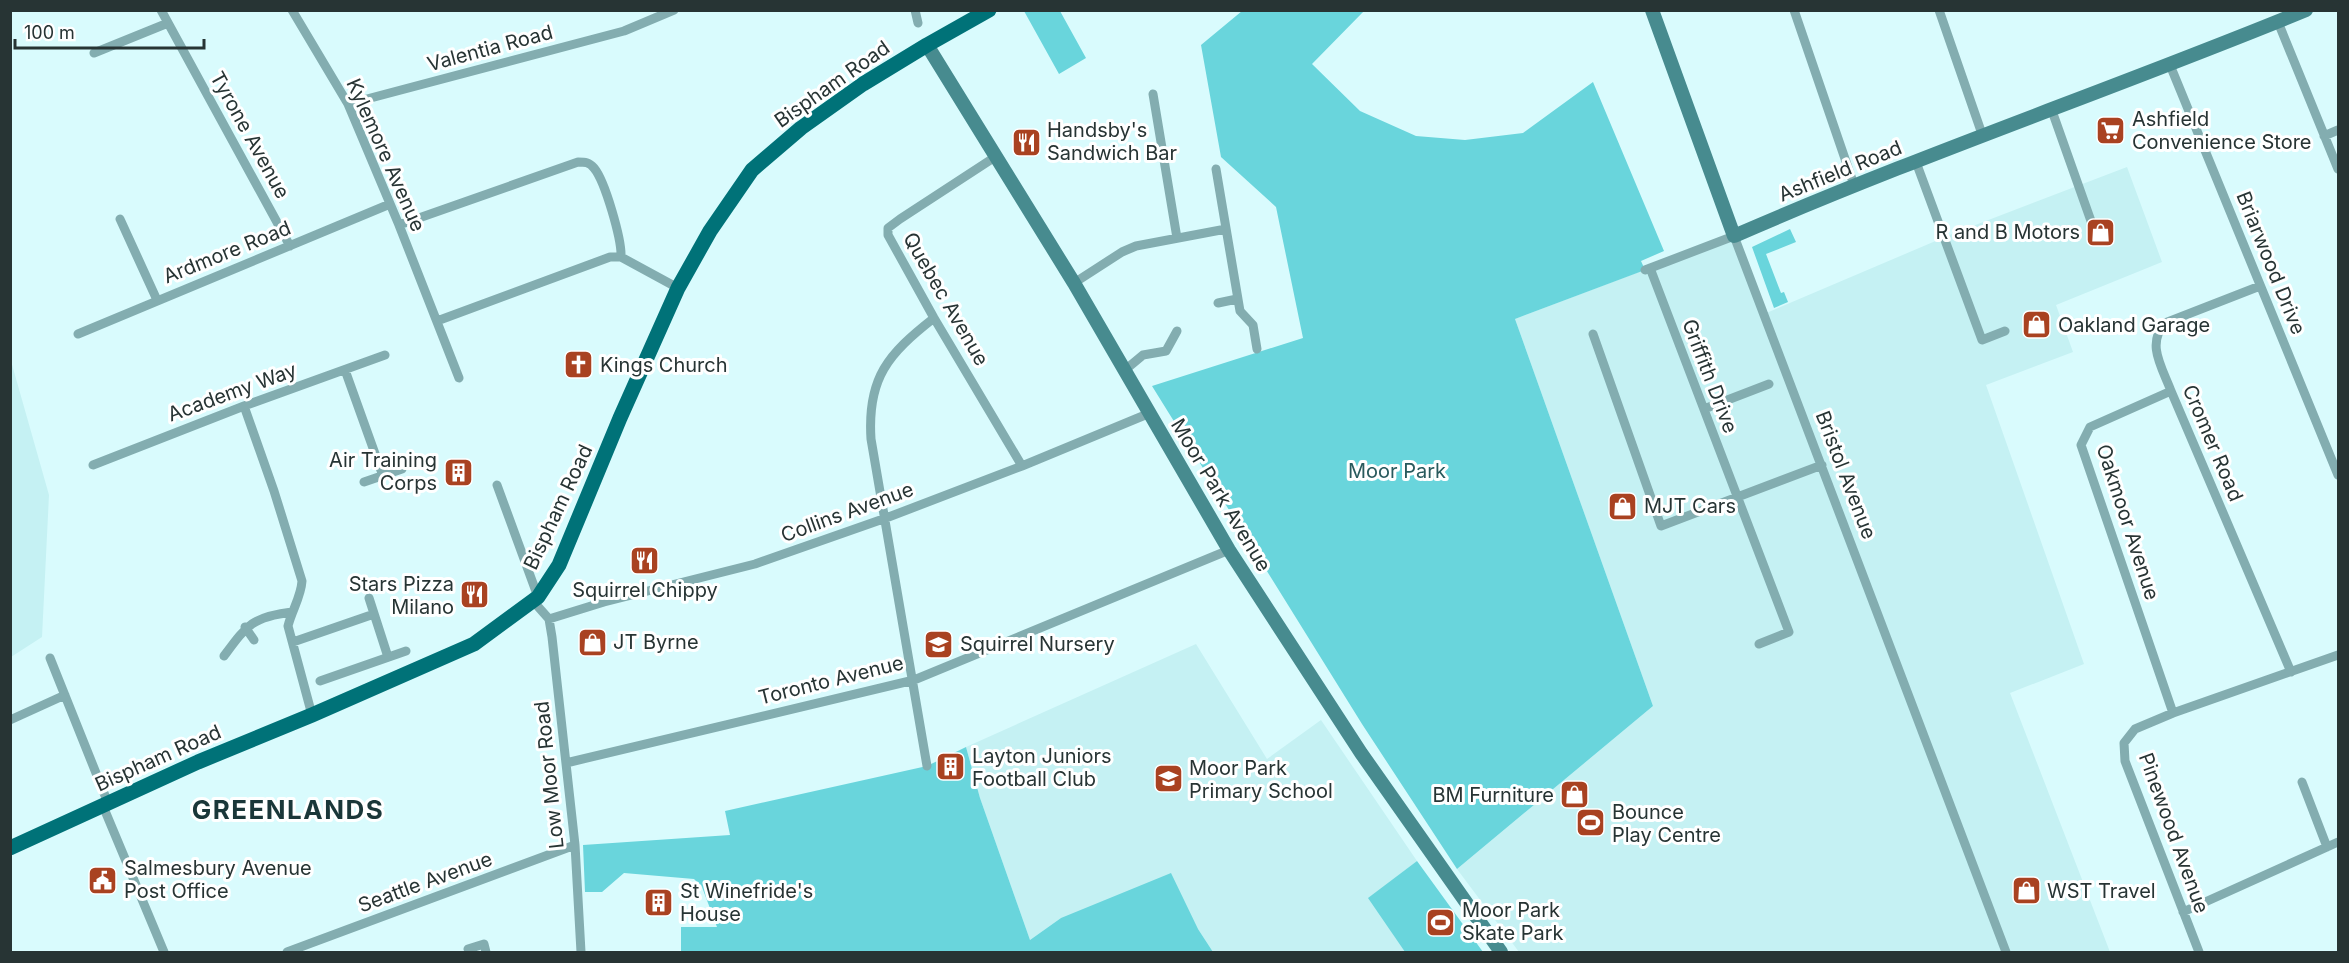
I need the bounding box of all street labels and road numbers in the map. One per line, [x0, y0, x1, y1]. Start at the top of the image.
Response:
street label: Valentia Road [425, 20, 555, 76]
street label: Bispham Road [770, 35, 894, 133]
street label: Tyrone Avenue [205, 67, 295, 203]
street label: Kylemore Avenue [342, 75, 430, 235]
street label: Ashfield Road [1775, 135, 1905, 207]
street label: Briarwood Drive [2231, 188, 2311, 338]
street label: Ardmore Road [160, 215, 294, 289]
street label: Quebec Avenue [898, 228, 994, 370]
street label: Griffith Drive [1677, 316, 1743, 436]
street label: Academy Way [164, 358, 300, 426]
street label: Cromer Road [2178, 381, 2248, 505]
street label: Bristol Avenue [1811, 408, 1881, 542]
street label: Moor Park Avenue [1166, 414, 1276, 576]
street label: Bispham Road [519, 441, 597, 573]
street label: Oakmoor Avenue [2091, 441, 2165, 603]
street label: Collins Avenue [777, 477, 917, 547]
street label: Toronto Avenue [756, 650, 906, 710]
street label: Low Moor Road [529, 700, 569, 850]
street label: Bispham Road [91, 720, 225, 796]
street label: Pinewood Avenue [2134, 750, 2214, 916]
street label: Seattle Avenue [355, 847, 495, 917]

